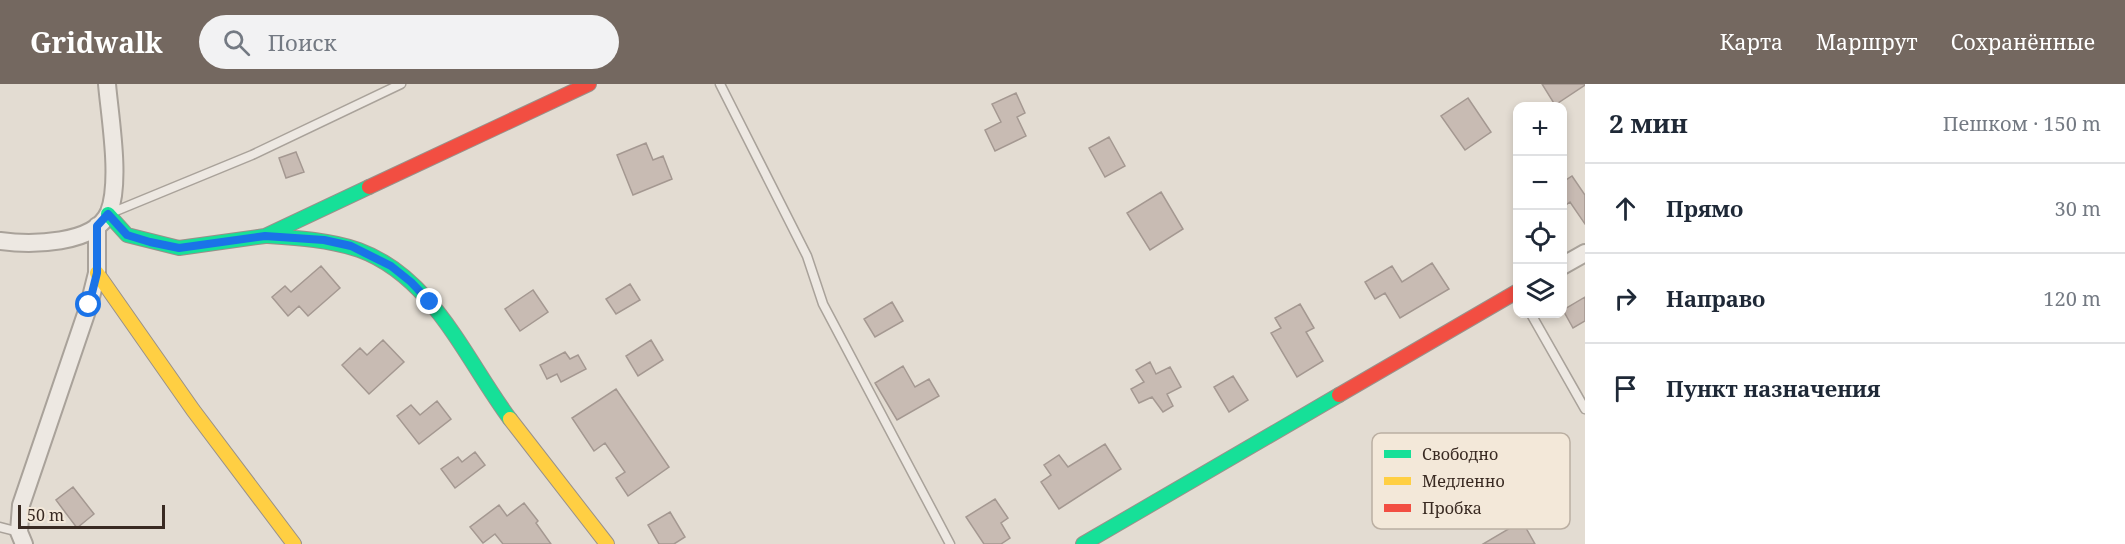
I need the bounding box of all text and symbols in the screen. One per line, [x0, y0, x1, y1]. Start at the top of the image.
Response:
search box [199, 15, 619, 69]
text: Gridwalk [30, 23, 163, 61]
icon: search [220, 26, 253, 59]
text: Поиск [268, 27, 336, 57]
text: Карта [1720, 28, 1783, 56]
text: Маршрут [1816, 28, 1918, 56]
text: Сохранённые [1951, 28, 2095, 56]
map controls [1513, 102, 1567, 318]
button: + [1513, 102, 1567, 156]
text: 2 мин [1609, 105, 1688, 141]
text: Пешком · 150 m [1943, 110, 2101, 137]
button: − [1513, 156, 1567, 210]
icon: ahead [1609, 192, 1642, 225]
text: Прямо [1666, 193, 1743, 223]
text: 30 m [2055, 195, 2101, 222]
button: locate [1513, 210, 1567, 264]
button: layers [1513, 264, 1567, 318]
icon: right [1609, 282, 1642, 315]
text: Направо [1666, 283, 1765, 313]
text: 120 m [2043, 285, 2101, 312]
route end [416, 288, 442, 314]
route start [75, 291, 101, 317]
icon: arrive [1609, 372, 1642, 405]
text: Пункт назначения [1666, 373, 1880, 403]
legend [1372, 433, 1570, 529]
text: Свободно [1422, 443, 1498, 465]
text: Медленно [1422, 470, 1505, 492]
text: Пробка [1422, 497, 1482, 519]
scale bar [18, 502, 165, 530]
text: 50 m [27, 504, 64, 526]

